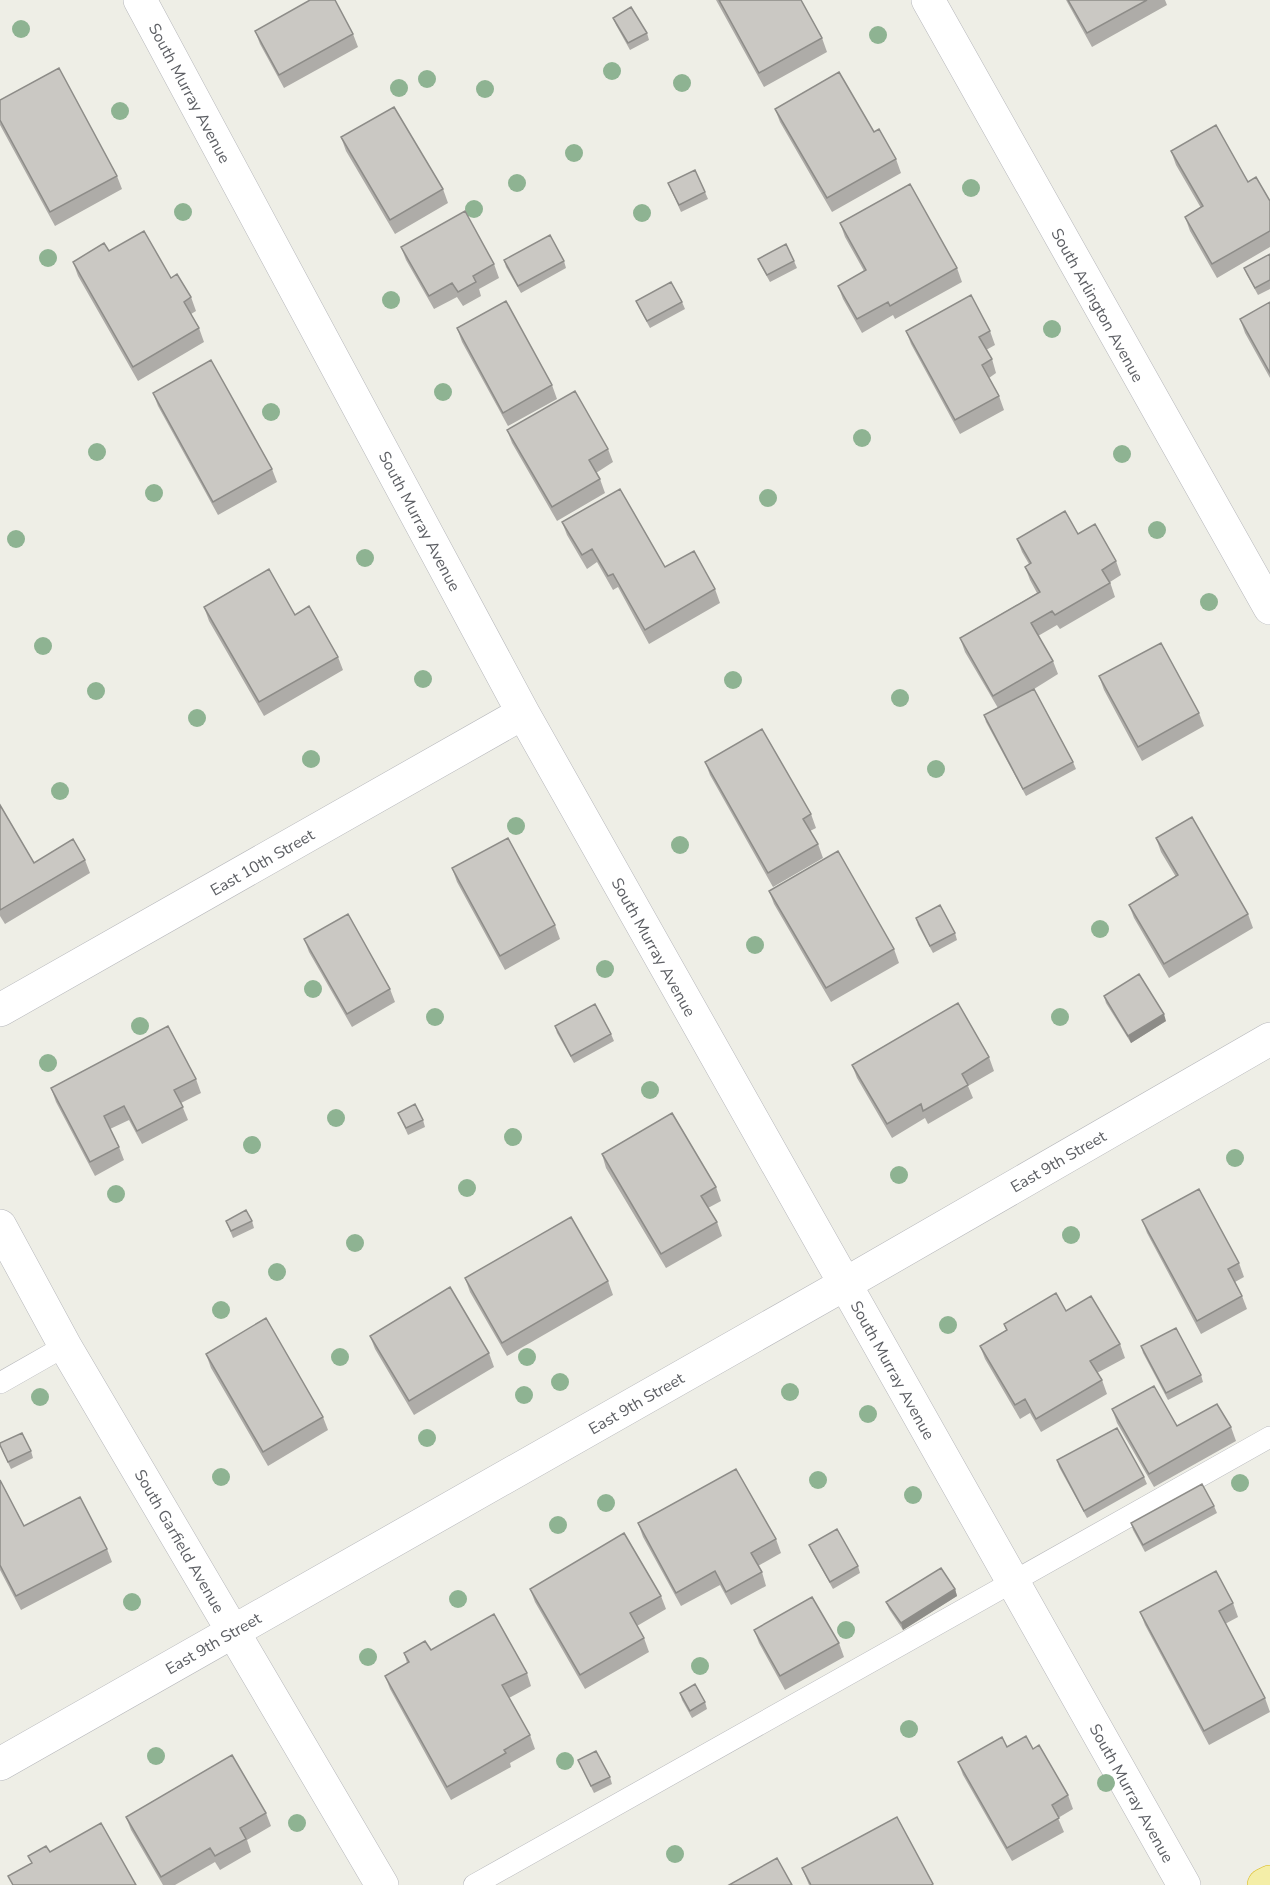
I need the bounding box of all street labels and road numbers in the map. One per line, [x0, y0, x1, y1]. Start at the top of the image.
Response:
street label: South Murray Avenue [143, 20, 235, 167]
street label: South Arlington Avenue [1046, 225, 1149, 386]
street label: South Murray Avenue [373, 448, 465, 595]
street label: East 10th Street [206, 824, 319, 902]
street label: South Murray Avenue [606, 874, 700, 1021]
street label: East 9th Street [1007, 1125, 1111, 1198]
street label: South Murray Avenue [845, 1297, 939, 1444]
street label: East 9th Street [585, 1367, 689, 1440]
street label: South Garfield Avenue [129, 1466, 229, 1617]
street label: East 9th Street [162, 1607, 266, 1680]
street label: South Murray Avenue [1084, 1720, 1178, 1867]

